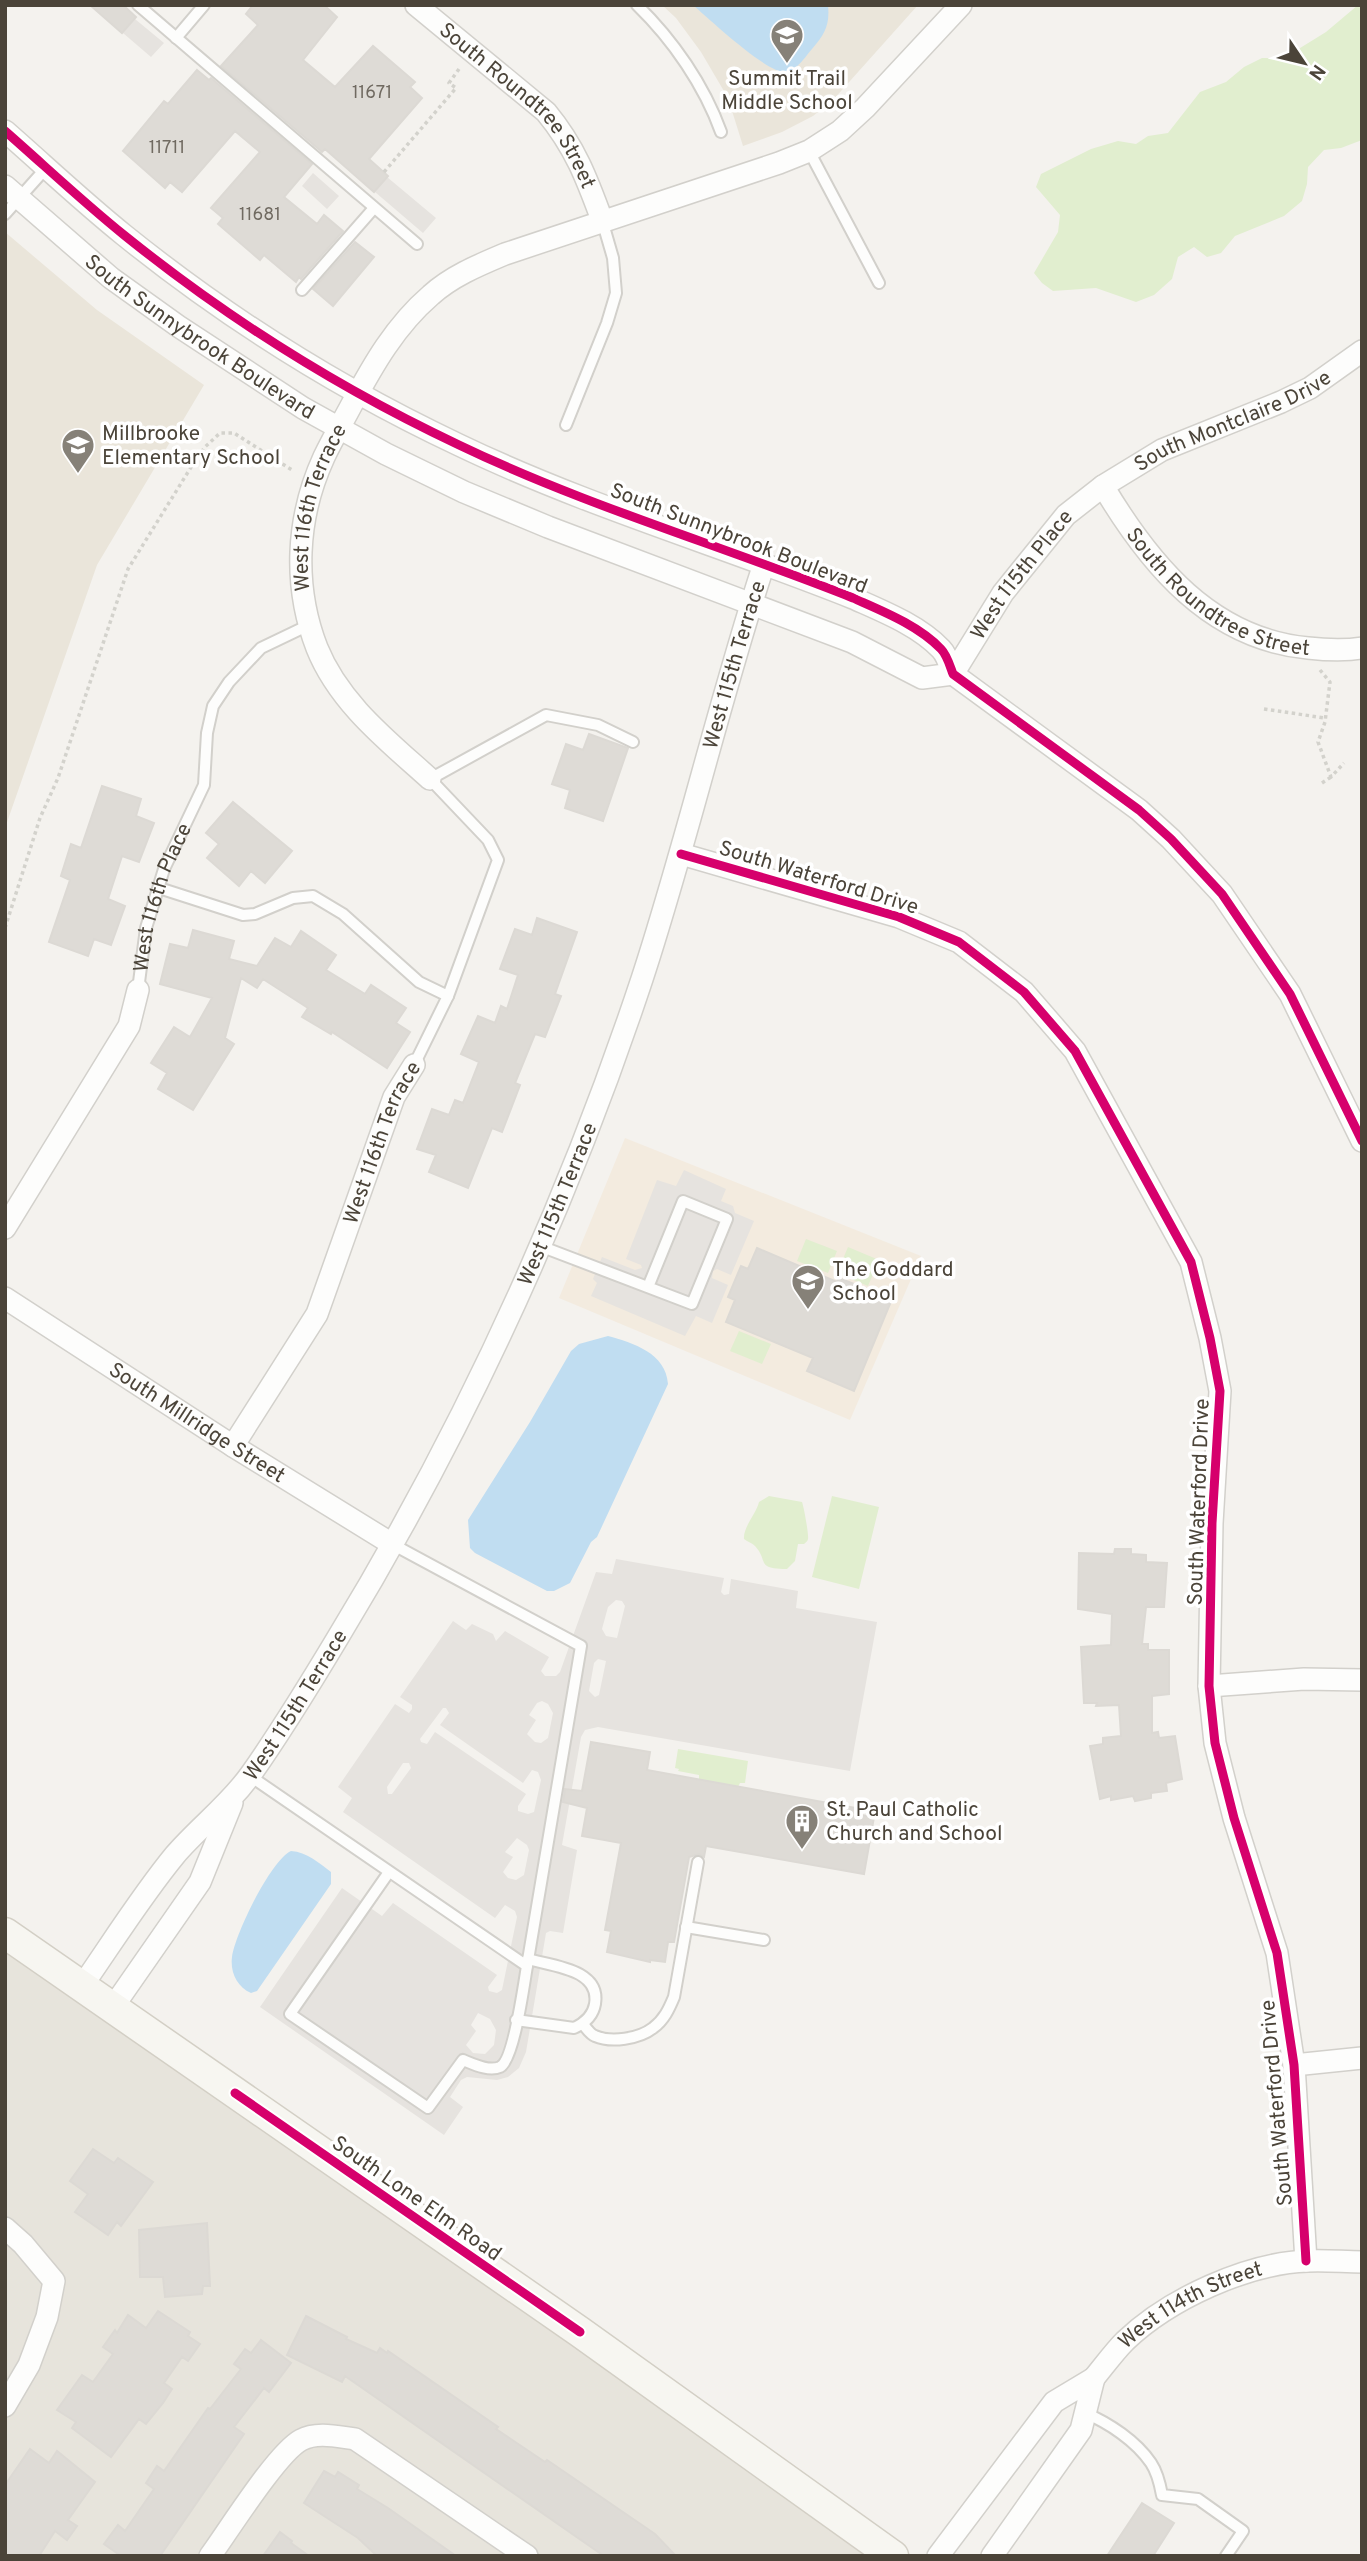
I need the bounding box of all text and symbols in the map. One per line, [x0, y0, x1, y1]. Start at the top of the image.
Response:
school or university icon: Summit Trail Middle School [768, 16, 806, 65]
street label: South Roundtree Street [433, 17, 601, 193]
north arrow [1269, 28, 1339, 98]
text: N [1303, 59, 1330, 84]
place label: Summit Trail Middle School [721, 66, 853, 117]
house number: 11671 [352, 82, 392, 105]
house number: 11711 [149, 137, 185, 160]
house number: 11681 [239, 204, 281, 227]
street label: South Sunnybrook Boulevard [78, 249, 319, 427]
street label: South Montclaire Drive [1130, 365, 1337, 479]
street label: West 116th Terrace [289, 419, 354, 592]
place label: Millbrooke Elementary School [102, 421, 280, 472]
school or university icon: Millbrooke Elementary School [59, 426, 97, 475]
street label: South Sunnybrook Boulevard [606, 478, 871, 601]
street label: West 115th Place [965, 505, 1080, 645]
street label: South Roundtree Street [1119, 523, 1311, 663]
street label: West 115th Terrace [698, 578, 773, 752]
street label: West 116th Place [128, 819, 199, 974]
street label: South Waterford Drive [716, 835, 922, 922]
street label: West 116th Terrace [338, 1057, 428, 1228]
street label: West 115th Terrace [512, 1119, 604, 1290]
place label: The Goddard School [832, 1257, 954, 1308]
school or university icon: The Goddard School [789, 1262, 827, 1311]
street label: South Millridge Street [103, 1357, 290, 1490]
street label: South Waterford Drive [1182, 1398, 1217, 1606]
street label: West 115th Terrace [238, 1625, 355, 1787]
place label: St. Paul Catholic Church and School [826, 1797, 1003, 1848]
building icon: St. Paul Catholic Church and School [783, 1802, 821, 1851]
street label: South Waterford Drive [1255, 1998, 1300, 2207]
street label: South Lone Elm Road [326, 2130, 506, 2268]
street label: West 114th Street [1113, 2256, 1266, 2355]

